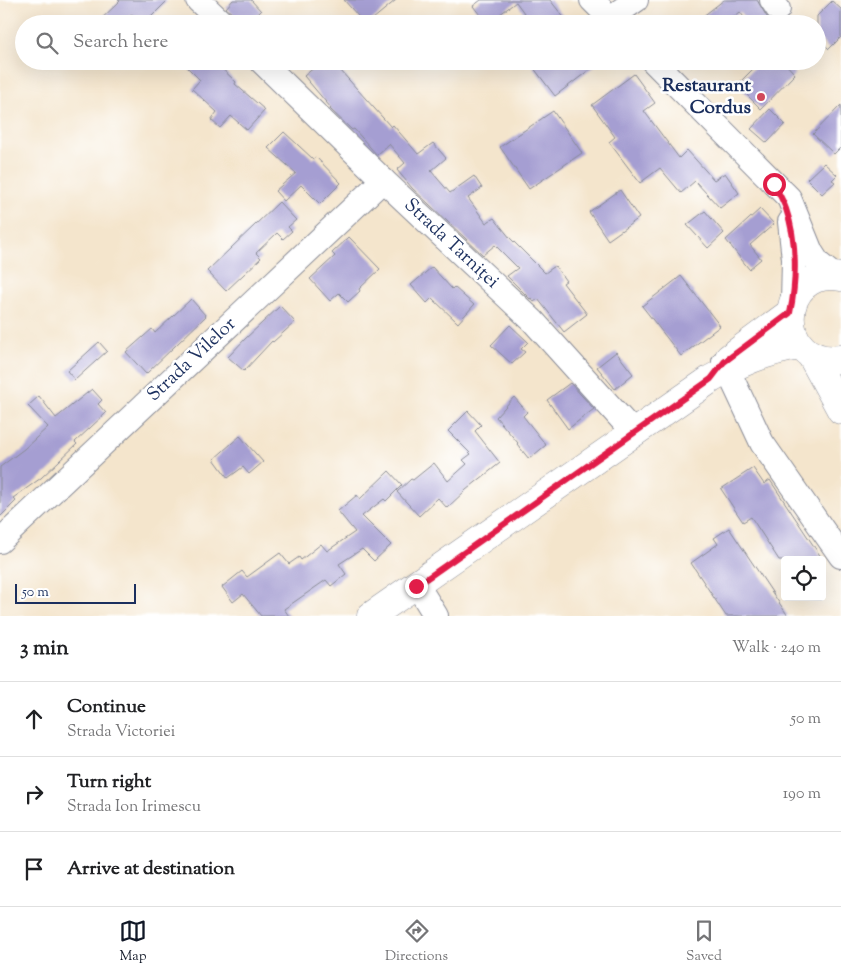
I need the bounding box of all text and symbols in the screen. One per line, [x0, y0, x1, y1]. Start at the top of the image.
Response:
search box [15, 15, 826, 70]
icon: search [33, 29, 61, 57]
text: Search here [73, 29, 168, 56]
place label: Restaurant Cordus [662, 73, 752, 122]
marker: Restaurant Cordus [755, 91, 767, 103]
route start [763, 173, 786, 196]
street label: Strada Tarniței [397, 193, 505, 295]
street label: Strada Vilelor [141, 312, 243, 408]
map controls [781, 556, 826, 601]
button: locate [781, 556, 826, 601]
route end [405, 575, 428, 598]
scale bar [15, 581, 136, 604]
text: 50 m [22, 583, 49, 603]
text: 3 min [20, 634, 69, 664]
text: Walk · 240 m [732, 637, 821, 660]
text: Continue [67, 694, 146, 721]
icon: ahead [20, 705, 48, 733]
text: 50 m [790, 708, 821, 731]
text: Strada Victoriei [67, 721, 175, 744]
text: Turn right [67, 769, 151, 796]
icon: right [20, 780, 48, 808]
text: 190 m [783, 783, 821, 806]
text: Strada Ion Irimescu [67, 796, 201, 819]
icon: arrive [20, 855, 48, 883]
text: Arrive at destination [67, 856, 235, 883]
tab: Map [119, 917, 147, 967]
tab: Directions [385, 917, 448, 967]
tab: Saved [686, 917, 722, 967]

